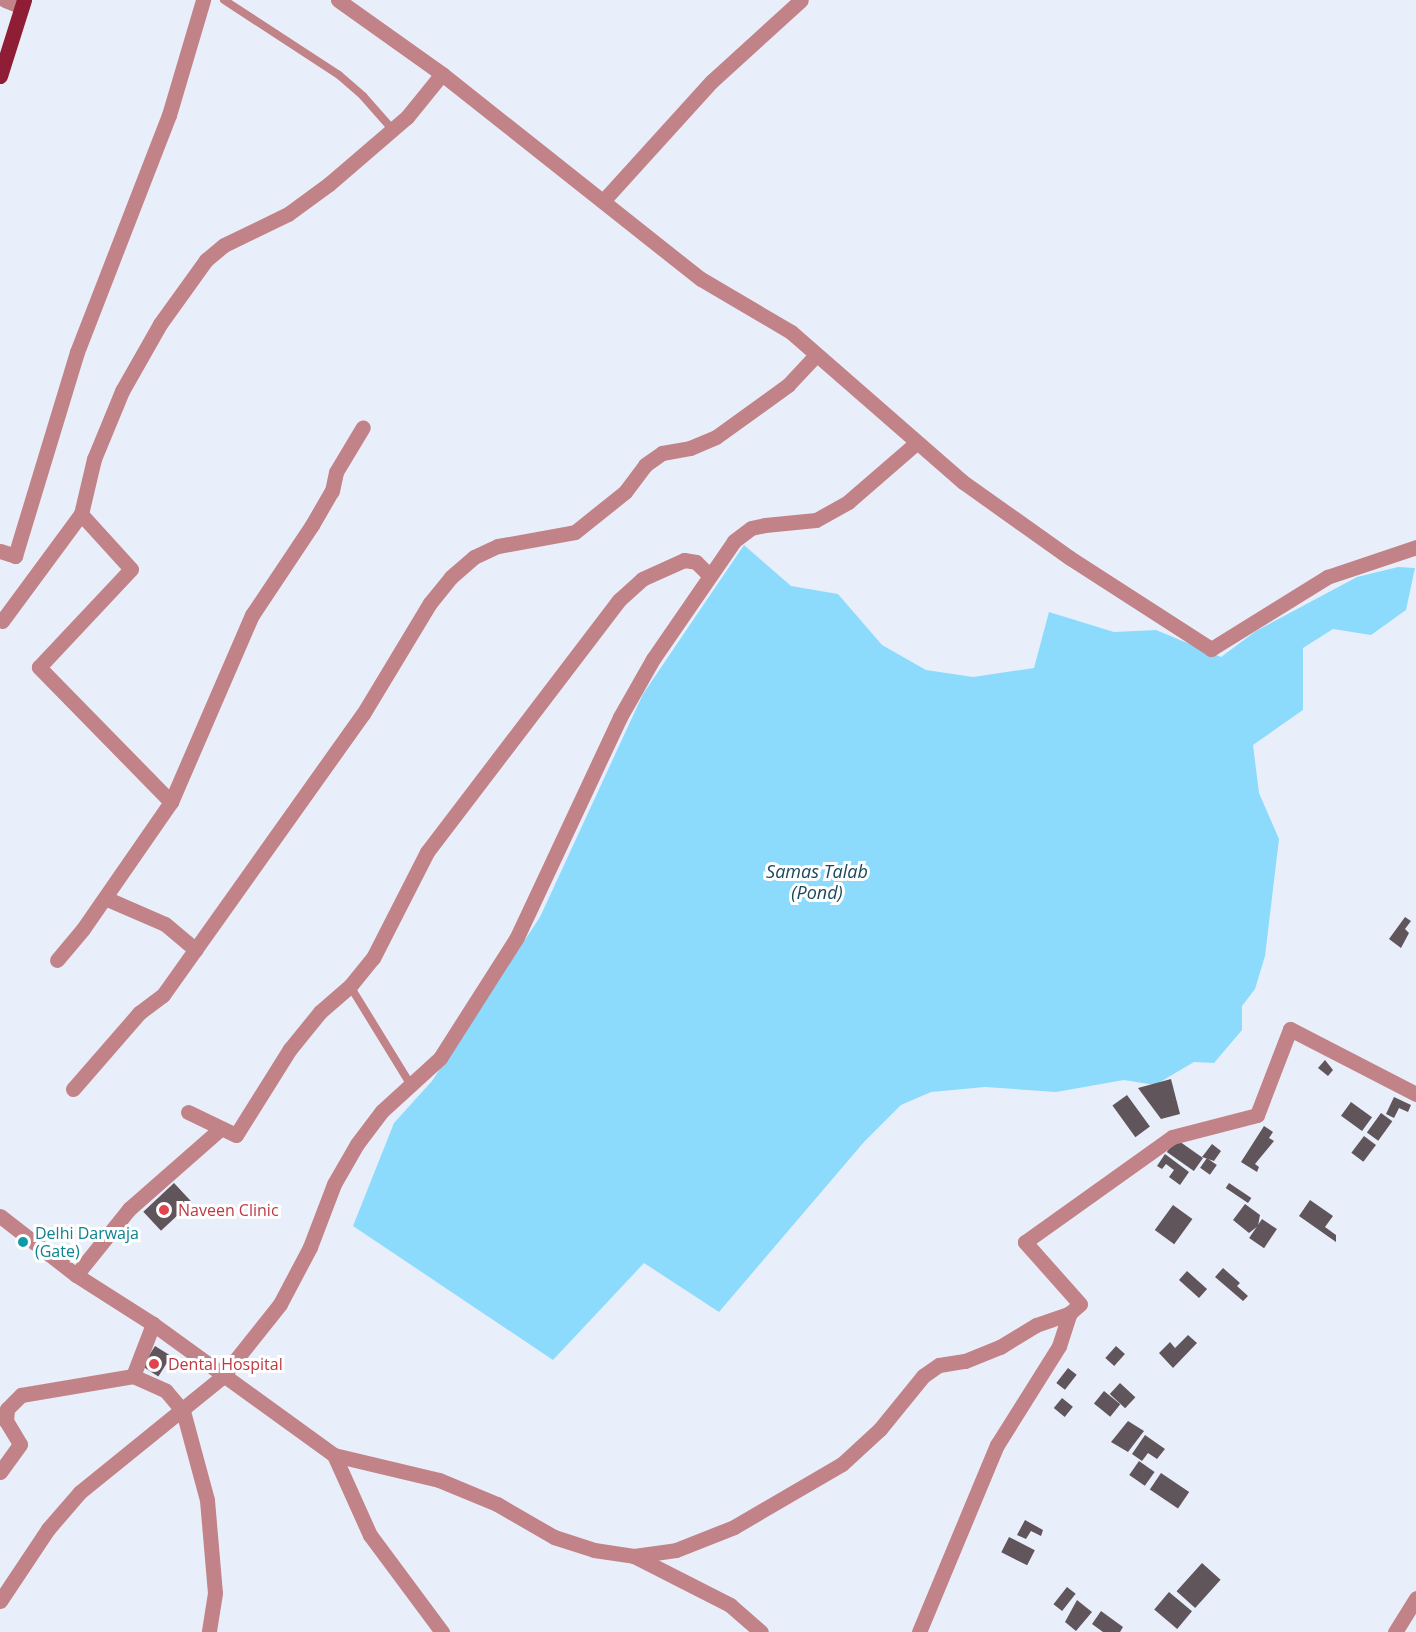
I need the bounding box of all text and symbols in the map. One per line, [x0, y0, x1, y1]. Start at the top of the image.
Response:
water label: Samas Talab (Pond) [766, 861, 868, 904]
place label: Naveen Clinic [178, 1200, 279, 1220]
marker: Naveen Clinic [155, 1201, 173, 1219]
place label: Delhi Darwaja (Gate) [35, 1223, 139, 1261]
marker: Delhi Darwaja (Gate) [16, 1235, 30, 1249]
place label: Dental Hospital [168, 1354, 283, 1374]
marker: Dental Hospital [145, 1355, 163, 1373]

